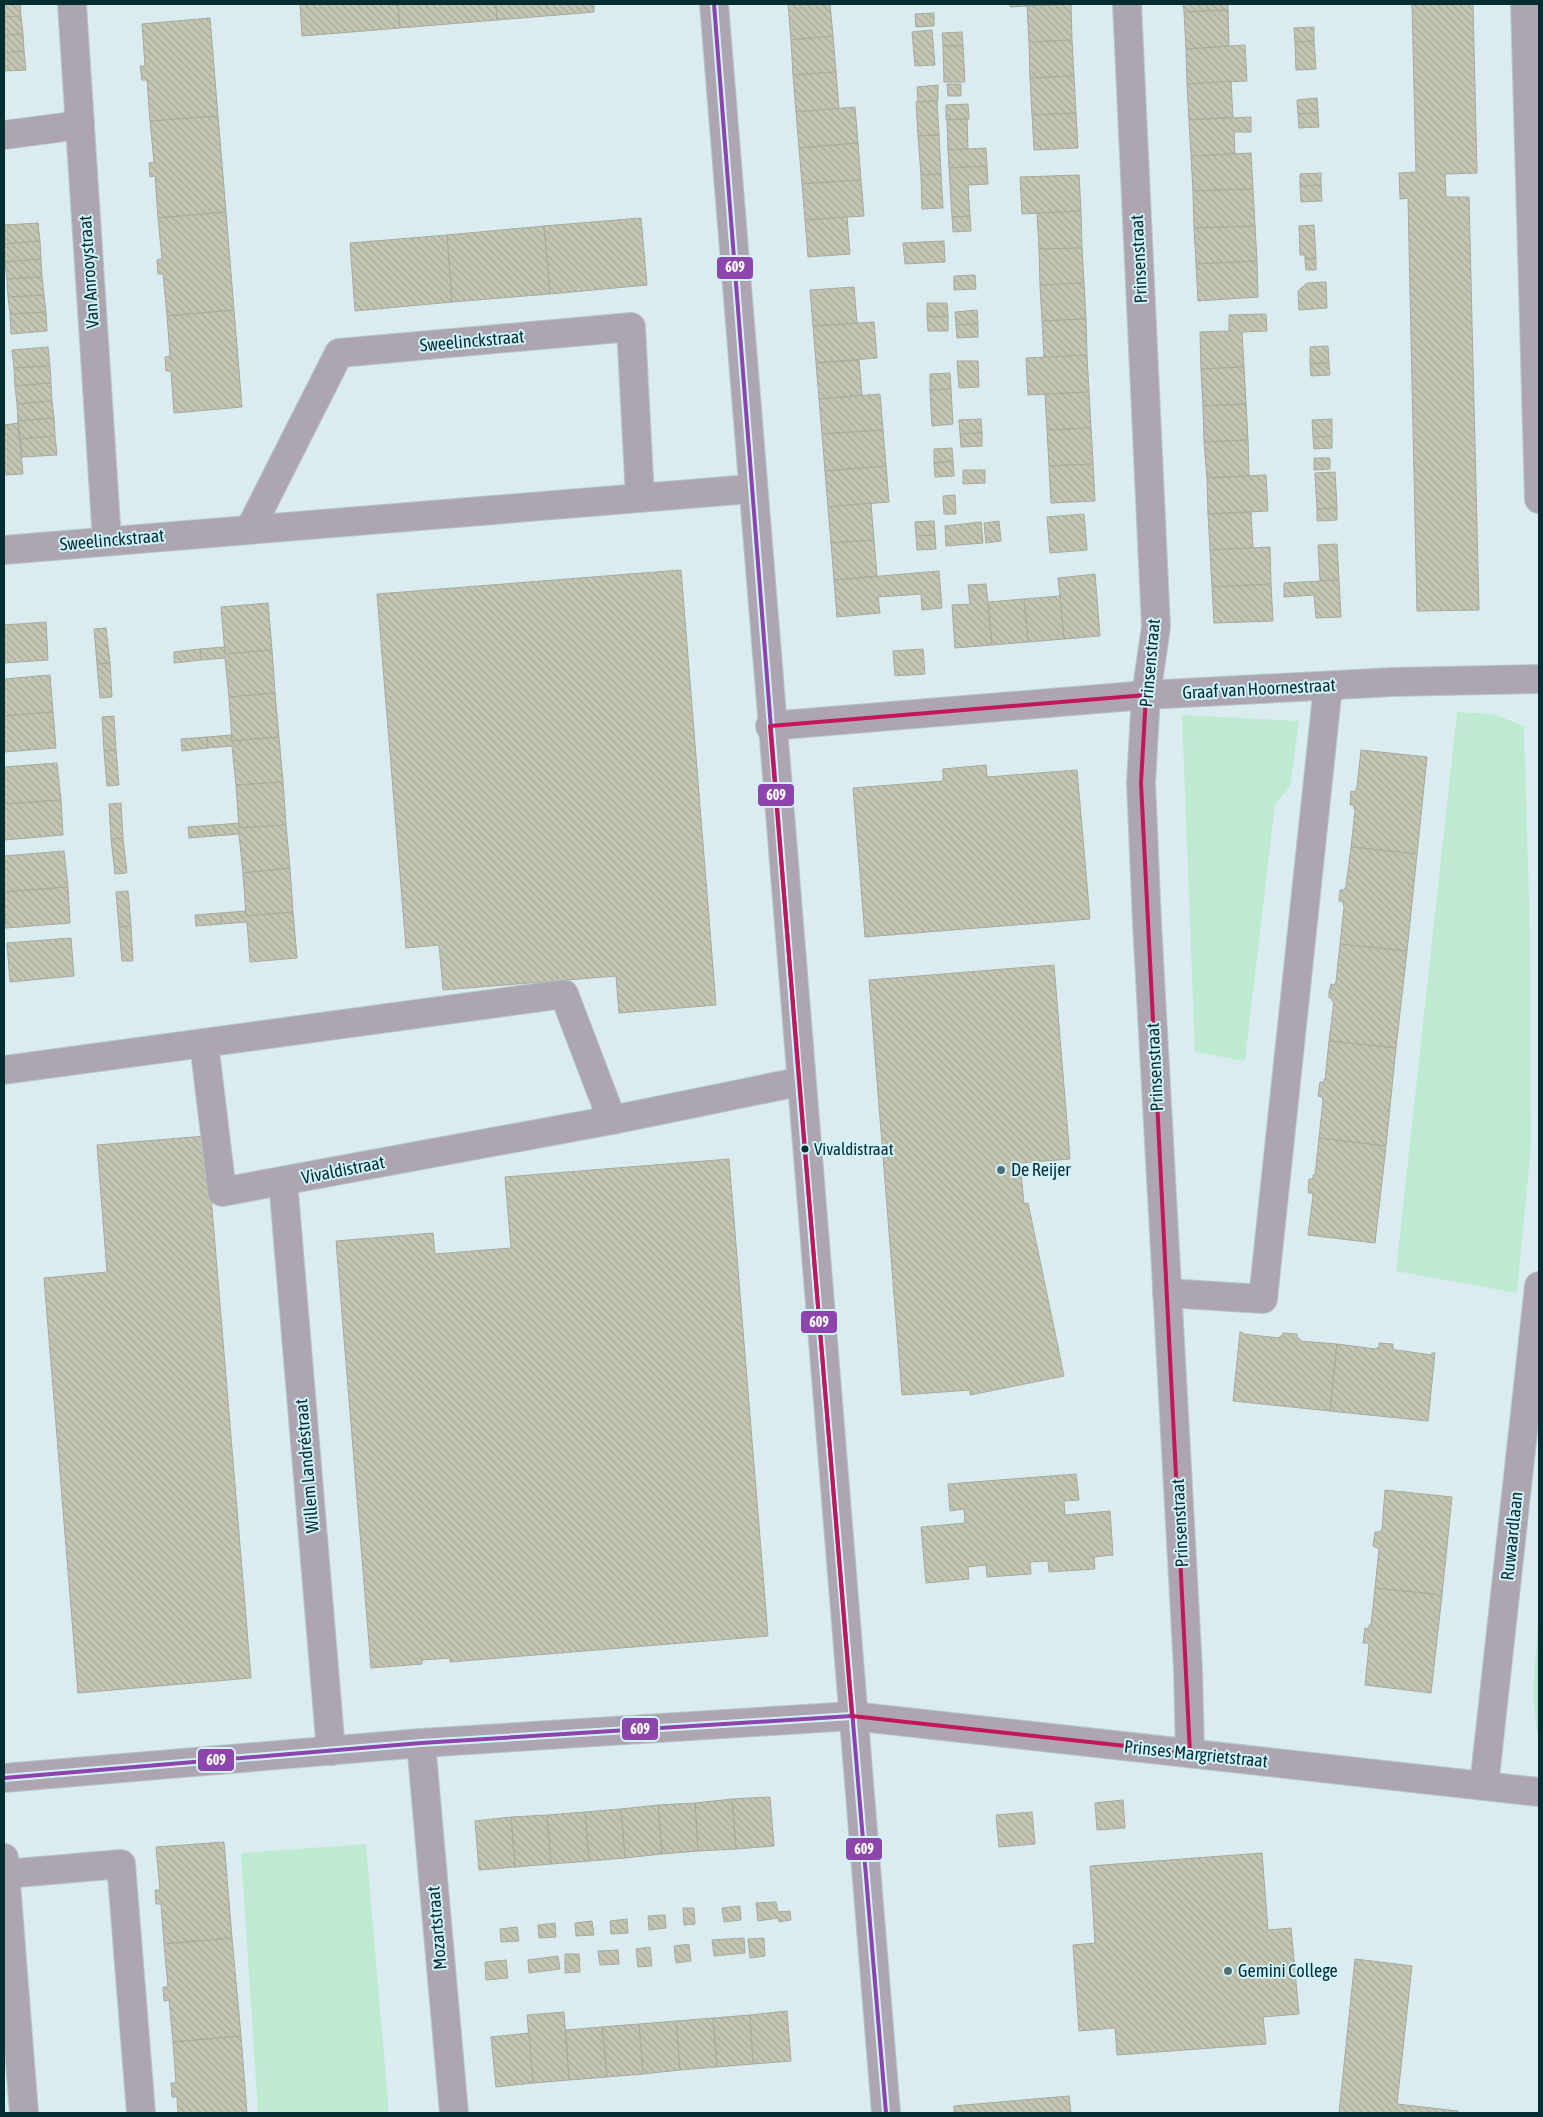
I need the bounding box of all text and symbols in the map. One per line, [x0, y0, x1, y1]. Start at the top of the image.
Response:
street label: Prinsenstraat [1126, 214, 1151, 304]
street label: Van Anrooystraat [74, 215, 103, 329]
line badge: 609 [716, 256, 754, 280]
text: 609 [725, 259, 745, 275]
street label: Sweelinckstraat [419, 325, 525, 356]
street label: Sweelinckstraat [59, 524, 165, 555]
street label: Prinsenstraat [1135, 618, 1164, 708]
street label: Graaf van Hoornestraat [1182, 674, 1336, 703]
line badge: 609 [757, 783, 795, 807]
text: 609 [766, 787, 786, 803]
street label: Prinsenstraat [1142, 1022, 1167, 1112]
place label: Vivaldistraat [814, 1139, 894, 1159]
marker: Vivaldistraat [800, 1144, 810, 1154]
street label: Vivaldistraat [300, 1151, 386, 1188]
place label: De Reijer [1011, 1159, 1071, 1180]
marker: De Reijer [995, 1164, 1007, 1176]
line badge: 609 [800, 1310, 838, 1334]
text: 609 [809, 1314, 829, 1330]
street label: Willem Landréstraat [290, 1398, 323, 1534]
street label: Prinsenstraat [1167, 1478, 1192, 1568]
street label: Ruwaardlaan [1496, 1491, 1527, 1581]
line badge: 609 [621, 1717, 659, 1741]
text: 609 [630, 1721, 650, 1737]
street label: Prinses Margrietstraat [1123, 1736, 1269, 1771]
line badge: 609 [197, 1748, 235, 1772]
text: 609 [206, 1752, 226, 1768]
line badge: 609 [845, 1837, 883, 1861]
text: 609 [854, 1841, 874, 1857]
street label: Mozartstraat [422, 1885, 451, 1971]
place label: Gemini College [1238, 1960, 1338, 1981]
marker: Gemini College [1222, 1965, 1234, 1977]

